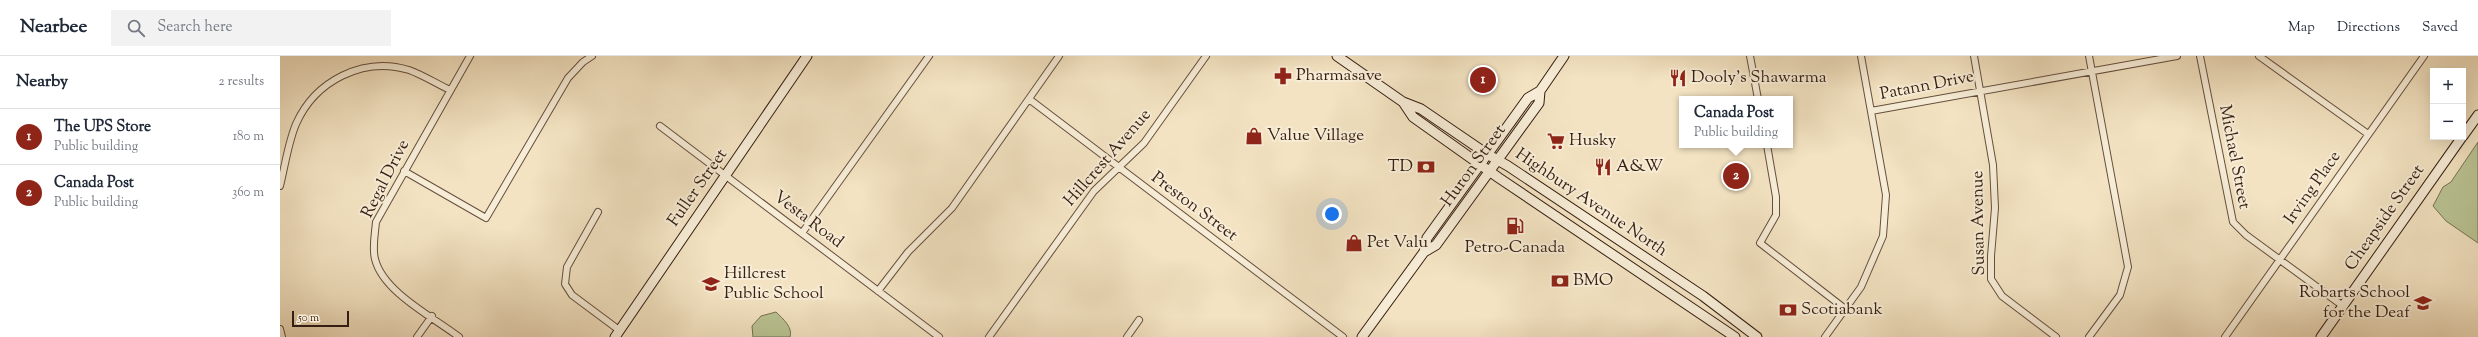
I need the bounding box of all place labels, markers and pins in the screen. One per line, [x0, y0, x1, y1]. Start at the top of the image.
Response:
place label: Pharmasave [1296, 64, 1382, 88]
pin: 1 [1470, 65, 1496, 95]
pharmacy icon: Pharmasave [1273, 66, 1293, 86]
place label: Dooly's Shawarma [1691, 66, 1827, 90]
restaurant icon: Dooly's Shawarma [1668, 68, 1688, 88]
place label: Value Village [1267, 124, 1364, 148]
shop icon: Value Village [1244, 126, 1264, 146]
place label: Husky [1569, 129, 1617, 153]
supermarket icon: Husky [1546, 131, 1566, 151]
place label: TD [1388, 155, 1413, 179]
place label: A&W [1616, 155, 1663, 179]
bank icon: TD [1416, 157, 1436, 177]
restaurant icon: A&W [1593, 157, 1613, 177]
pin: 2 [1723, 161, 1749, 191]
fuel station icon: Petro-Canada [1505, 216, 1525, 236]
place label: Pet Valu [1367, 231, 1428, 255]
shop icon: Pet Valu [1344, 233, 1364, 253]
place label: Petro-Canada [1465, 236, 1565, 260]
place label: Hillcrest Public School [724, 262, 824, 306]
place label: BMO [1573, 269, 1613, 293]
bank icon: BMO [1550, 271, 1570, 291]
school or university icon: Hillcrest Public School [701, 274, 721, 294]
place label: Robarts School for the Deaf [2299, 281, 2411, 325]
school or university icon: Robarts School for the Deaf [2413, 293, 2433, 313]
place label: Scotiabank [1801, 298, 1883, 322]
bank icon: Scotiabank [1778, 300, 1798, 320]

